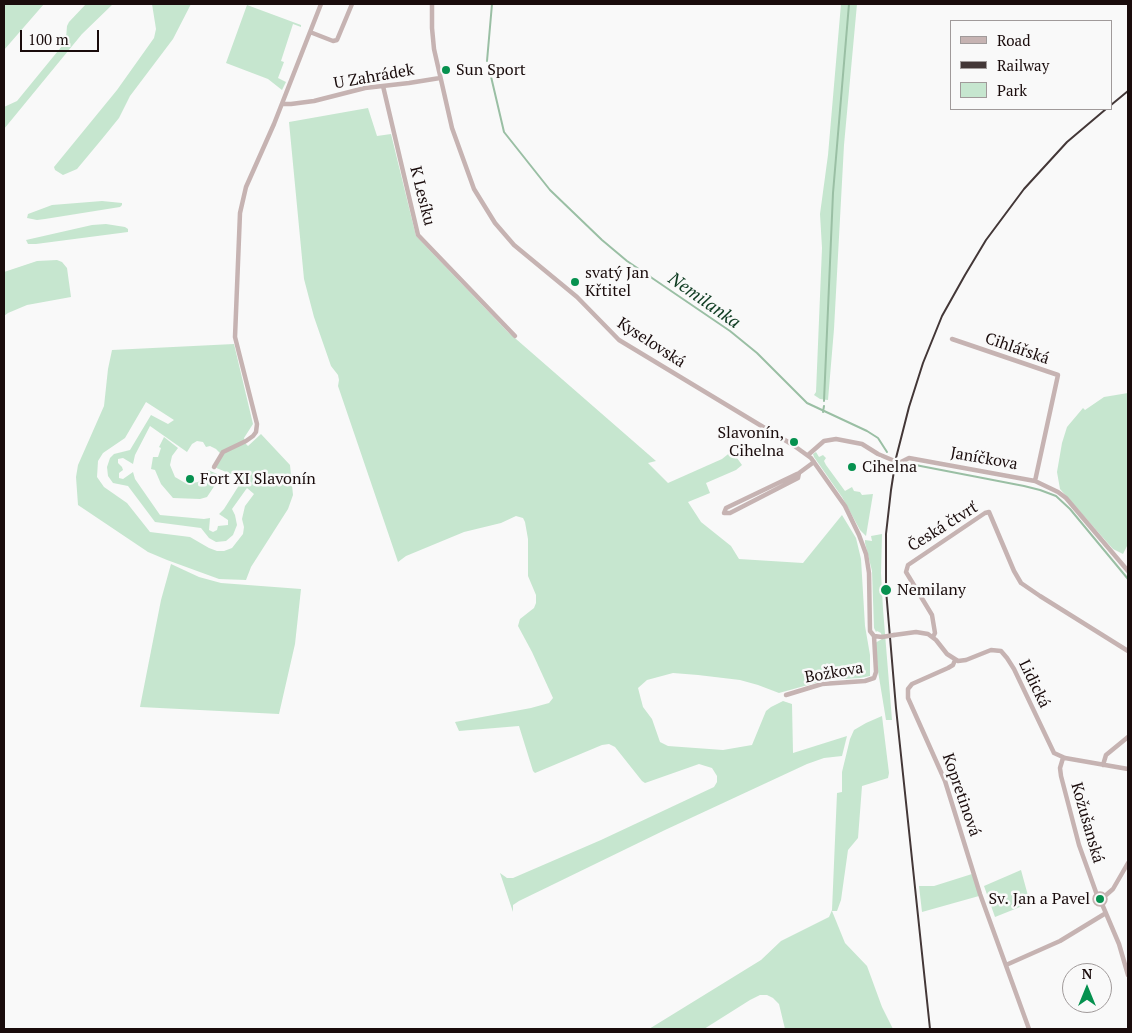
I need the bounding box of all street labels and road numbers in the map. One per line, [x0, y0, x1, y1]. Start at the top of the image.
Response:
street label: U Zahrádek [332, 60, 416, 94]
street label: K Lesíku [405, 164, 439, 228]
street label: Kyselovská [613, 314, 689, 372]
street label: Cihlářská [982, 329, 1052, 369]
street label: Janíčkova [949, 444, 1019, 474]
street label: Česká čtvrť [905, 498, 981, 556]
street label: Lidická [1014, 657, 1054, 711]
street label: Božkova [803, 658, 865, 688]
street label: Kopretinová [938, 751, 984, 839]
street label: Kožušanská [1066, 780, 1108, 866]

